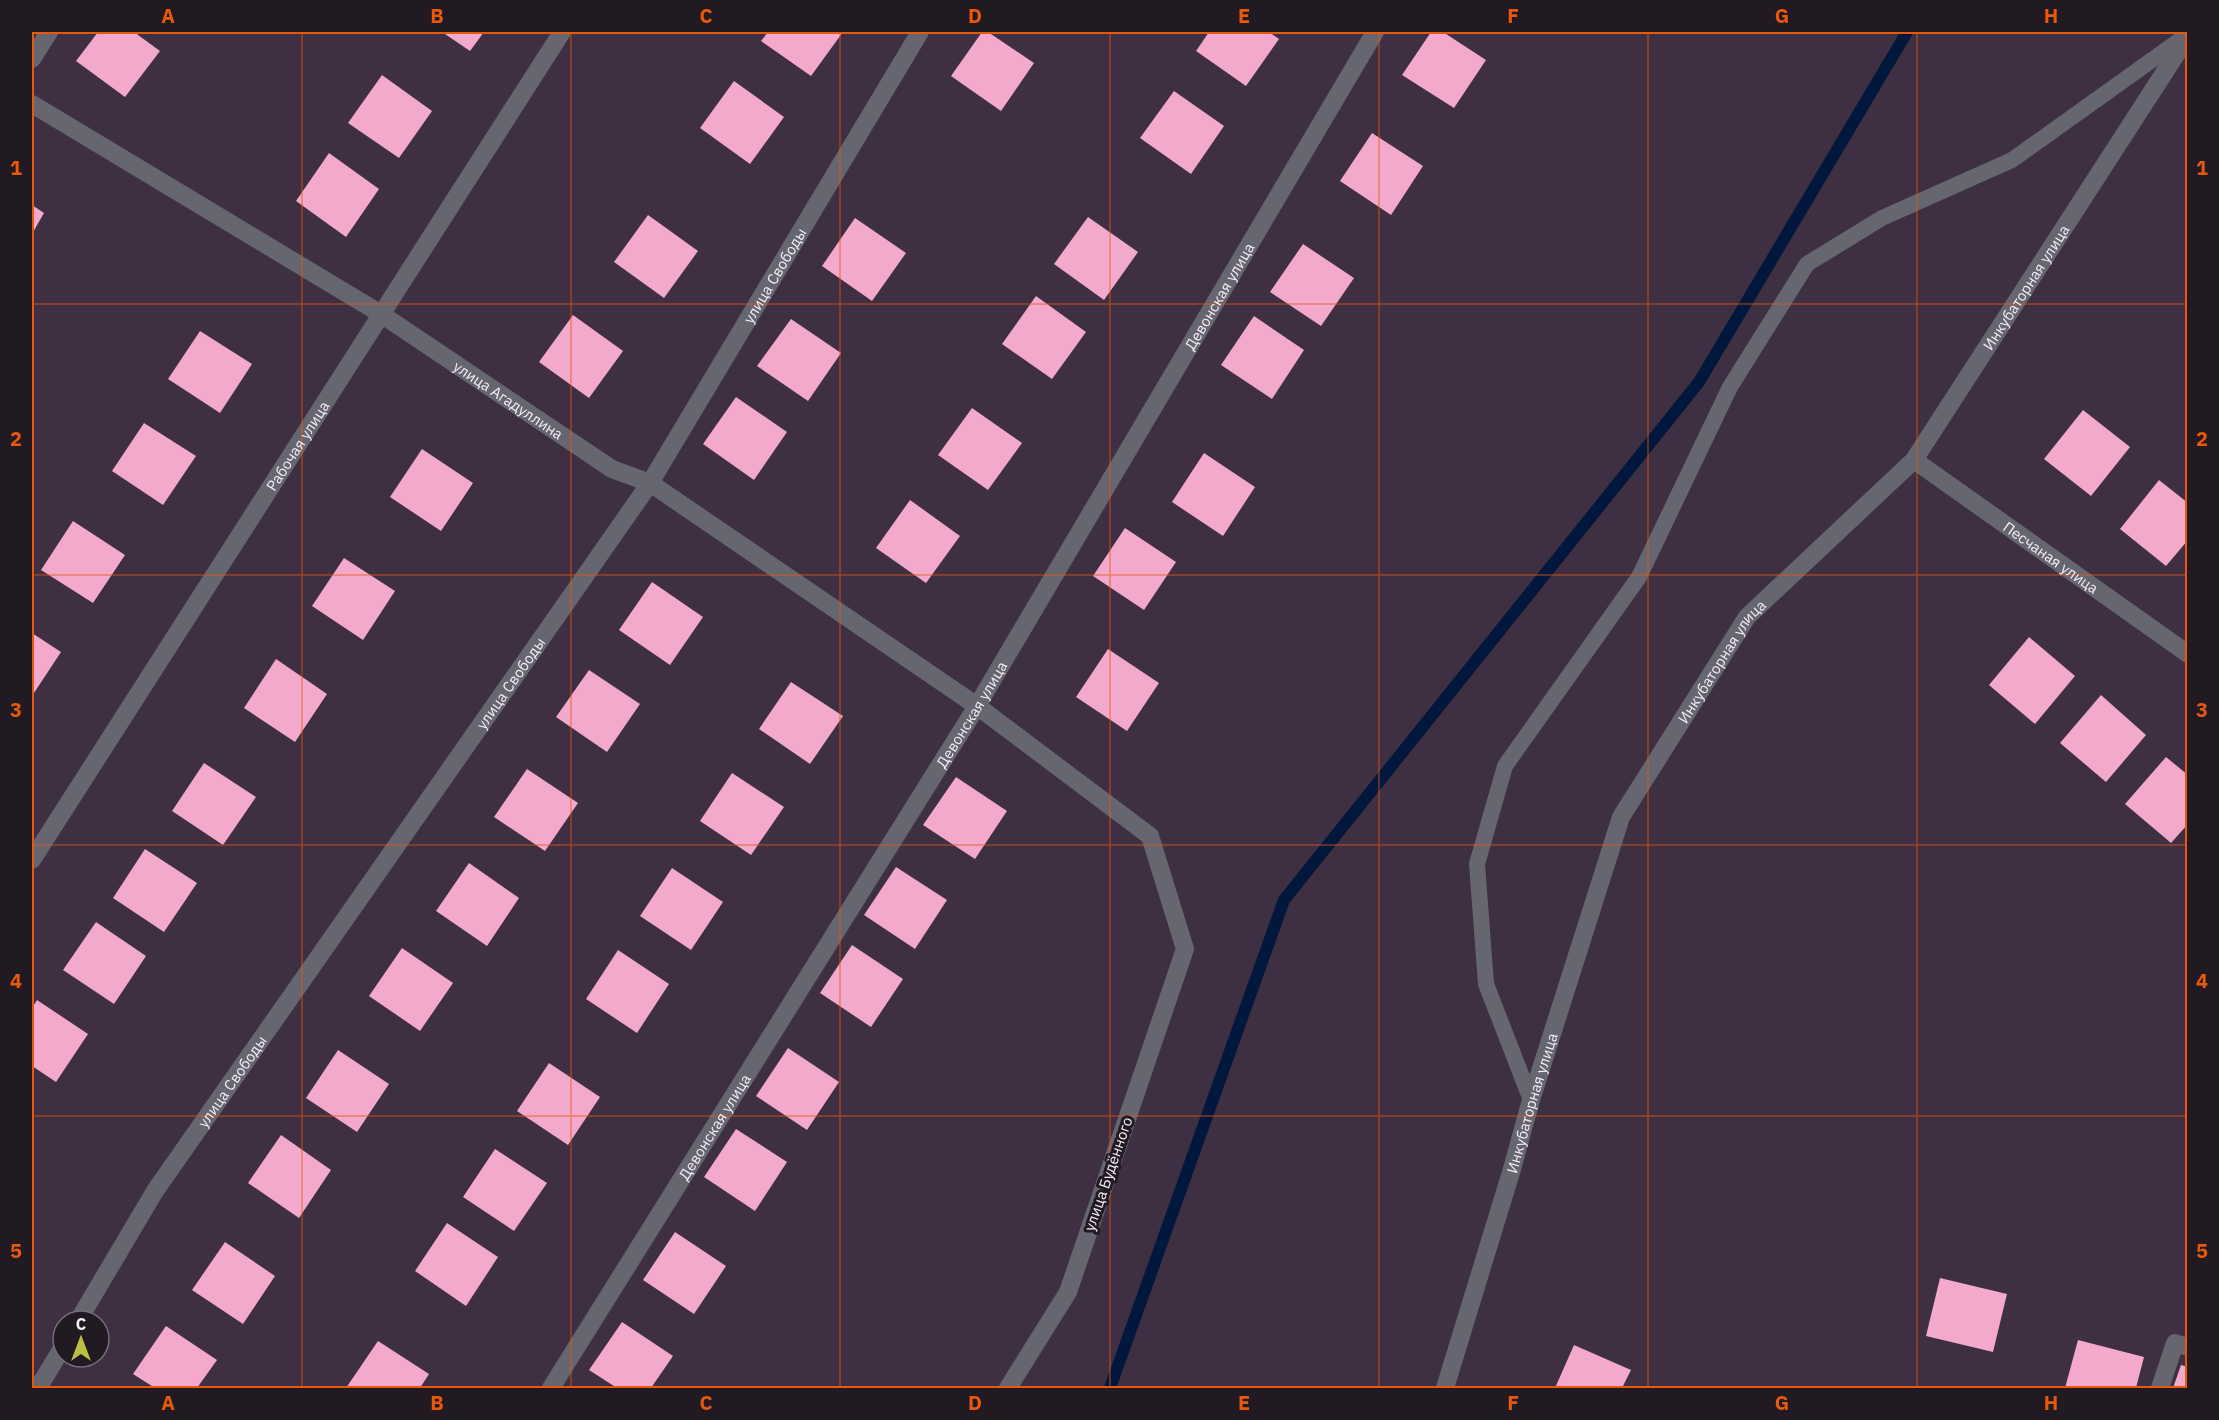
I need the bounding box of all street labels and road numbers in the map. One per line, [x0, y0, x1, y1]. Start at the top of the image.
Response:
street label: Инкубаторная улица [1978, 221, 2073, 353]
street label: улица Свободы [738, 224, 810, 327]
street label: Девонская улица [1180, 239, 1258, 353]
street label: улица Агадуллина [450, 356, 567, 443]
street label: Рабочая улица [261, 397, 333, 494]
street label: Песчаная улица [2000, 517, 2102, 597]
street label: Инкубаторная улица [1673, 595, 1769, 727]
street label: улица Свободы [471, 633, 549, 733]
street label: Девонская улица [931, 658, 1011, 771]
street label: Инкубаторная улица [1502, 1030, 1561, 1175]
street label: улица Свободы [193, 1032, 270, 1131]
street label: Девонская улица [674, 1070, 754, 1183]
street label: улица Будённого [1080, 1114, 1136, 1234]

